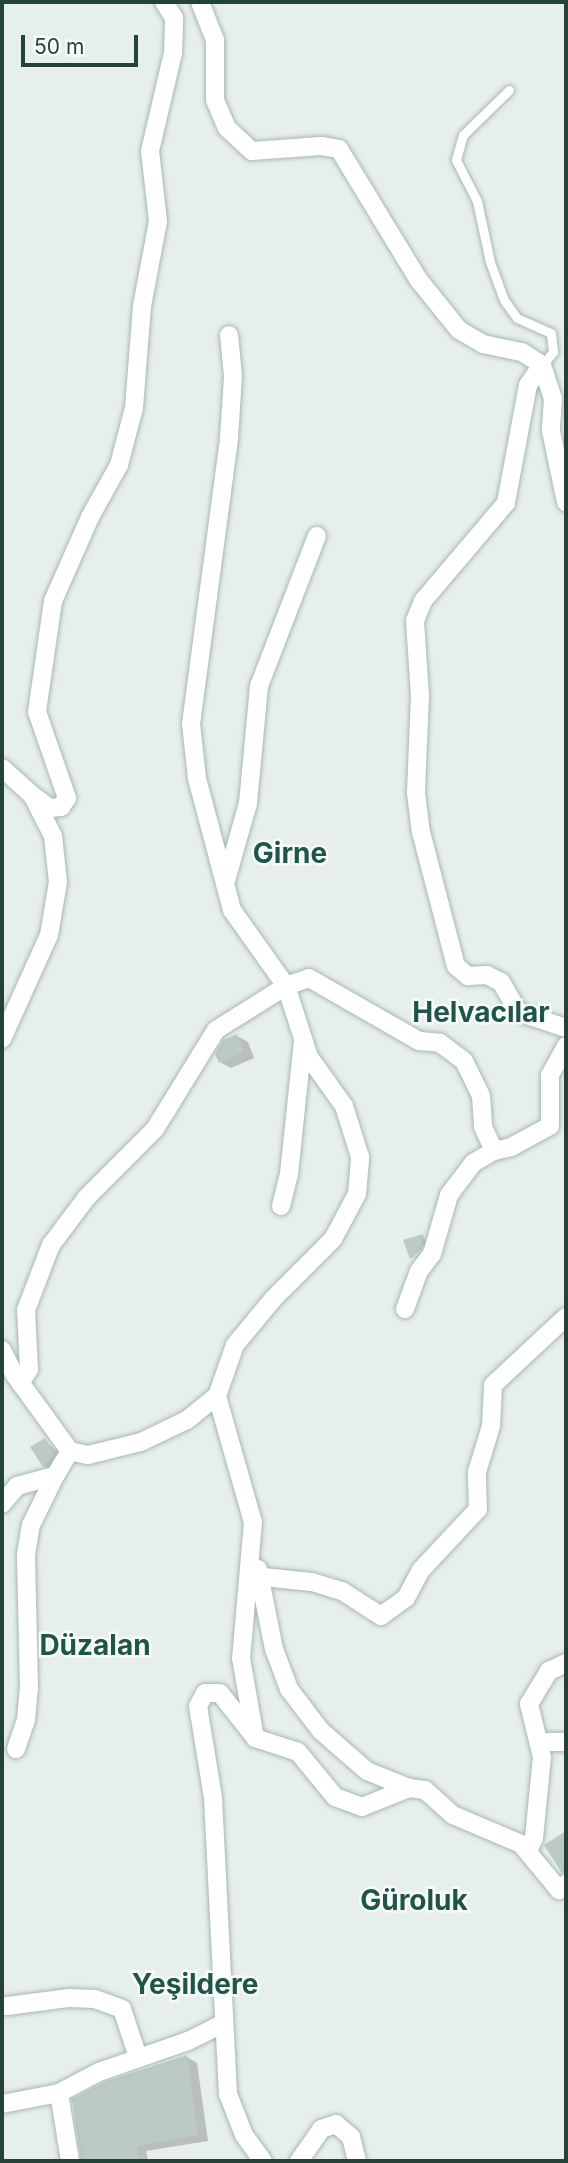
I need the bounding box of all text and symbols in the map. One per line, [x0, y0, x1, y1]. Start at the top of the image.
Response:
scale bar [24, 21, 142, 65]
text: 50 m [34, 34, 84, 59]
district label: Girne [253, 836, 327, 870]
district label: Helvacılar [412, 995, 550, 1029]
district label: Düzalan [39, 1628, 151, 1662]
district label: Güroluk [360, 1883, 468, 1917]
district label: Yeşildere [132, 1967, 258, 2001]

